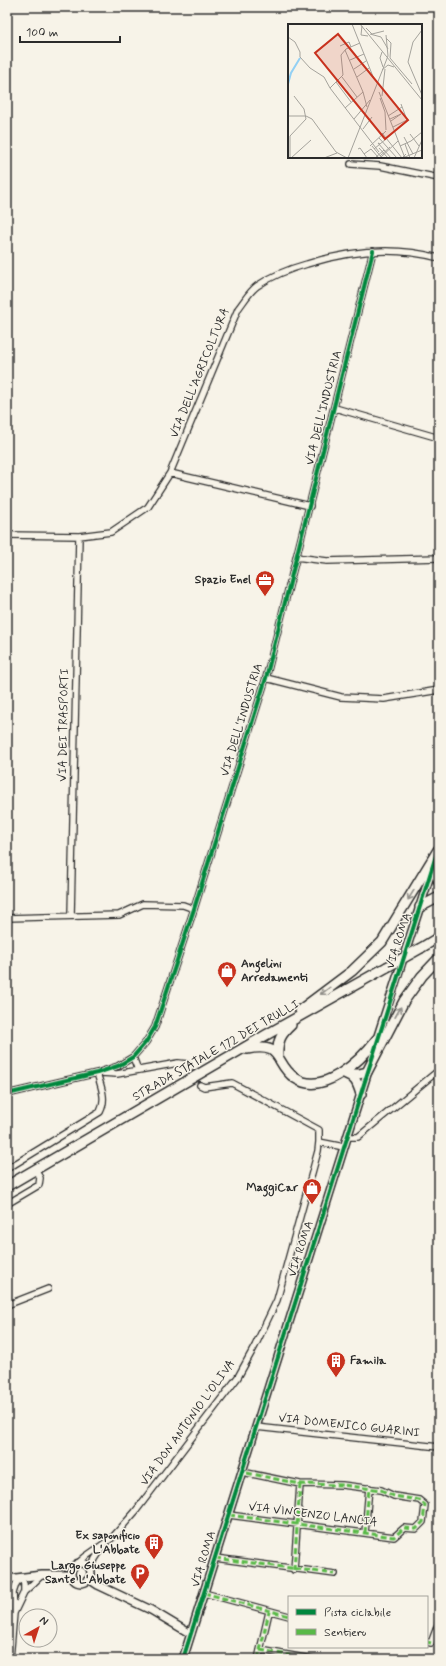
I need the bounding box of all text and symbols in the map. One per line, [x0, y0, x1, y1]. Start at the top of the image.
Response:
scale bar [20, 18, 120, 44]
inset map [288, 24, 422, 158]
text: 100 m [26, 25, 58, 41]
street label: VIA DELL'AGRICOLTURA [167, 306, 233, 440]
street label: VIA DELL'INDUSTRIA [302, 349, 346, 467]
office icon: Spazio Enel [254, 569, 276, 597]
place label: Spazio Enel [195, 572, 251, 588]
street label: VIA DELL'INDUSTRIA [217, 661, 267, 779]
street label: VIA DEI TRASPORTI [55, 668, 73, 782]
one-way arrow [407, 890, 415, 901]
street label: VIA ROMA [382, 911, 416, 971]
place label: Angelini Arredamenti [241, 956, 308, 986]
shop icon: Angelini Arredamenti [216, 960, 238, 988]
one-way arrow [320, 987, 331, 996]
street label: STRADA STATALE 172 DEI TRULLI [130, 997, 302, 1105]
one-way arrow [395, 1006, 402, 1018]
shop icon: MaggiCar [301, 1177, 323, 1205]
place label: MaggiCar [246, 1180, 299, 1197]
street label: VIA ROMA [284, 1219, 318, 1279]
building icon: Famila [325, 1350, 347, 1378]
place label: Famila [350, 1353, 387, 1369]
street label: VIA DON ANTONIO L'OLIVA [137, 1357, 239, 1489]
street label: VIA DOMENICO GUARINI [278, 1411, 420, 1441]
street label: VIA VINCENZO LANCIA [248, 1499, 378, 1531]
place label: Ex saponificio L'Abbate [75, 1528, 140, 1558]
street label: VIA ROMA [188, 1529, 220, 1589]
building icon: Ex saponificio L'Abbate [143, 1532, 165, 1560]
place label: Largo Giuseppe Sante L'Abbate [45, 1558, 126, 1588]
parking icon: Largo Giuseppe Sante L'Abbate [129, 1562, 151, 1590]
legend [288, 1596, 428, 1648]
text: Pista ciclabile [324, 1605, 391, 1621]
north arrow [18, 1608, 58, 1648]
text: N [36, 1613, 51, 1629]
text: Sentiero [324, 1625, 367, 1641]

